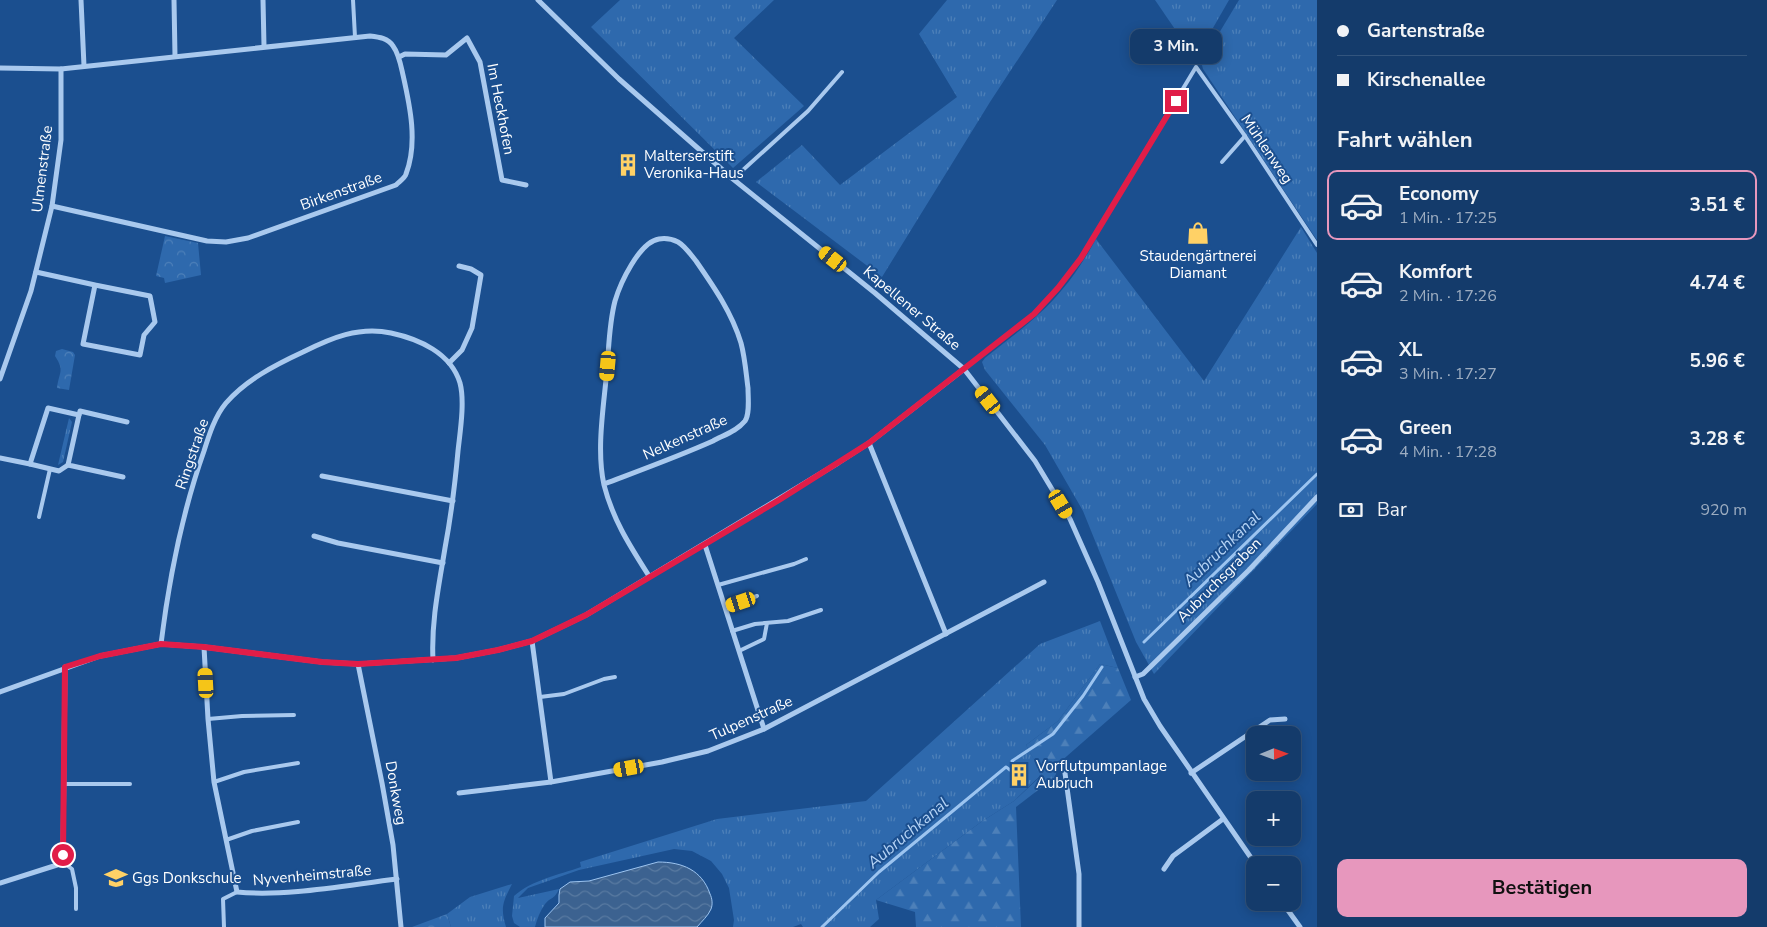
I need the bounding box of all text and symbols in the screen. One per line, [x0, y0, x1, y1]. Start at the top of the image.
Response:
text: Gartenstraße [1367, 18, 1485, 44]
callout: 3 Min. [1130, 28, 1222, 64]
text: 3 Min. [1153, 35, 1199, 57]
street label: Im Heckhofen [482, 62, 520, 156]
text: Kirschenallee [1367, 67, 1486, 93]
route end [1165, 90, 1187, 112]
street label: Mühlenweg [1236, 110, 1298, 188]
street label: Ulmenstraße [27, 124, 57, 214]
text: Fahrt wählen [1337, 125, 1473, 155]
place label: Malterserstift Veronika-Haus [643, 146, 744, 183]
building icon: Malterserstift Veronika-Haus [615, 152, 641, 178]
street label: Birkenstraße [297, 167, 385, 215]
text: Economy [1399, 181, 1479, 207]
icon: car [1339, 183, 1384, 228]
text: 3.51 € [1690, 192, 1745, 218]
text: 1 Min. · 17:25 [1399, 207, 1497, 229]
shop icon: Staudengärtnerei Diamant [1185, 220, 1211, 246]
car [816, 244, 849, 274]
place label: Staudengärtnerei Diamant [1139, 246, 1257, 283]
text: Komfort [1399, 259, 1472, 285]
street label: Kapellener Straße [859, 261, 965, 355]
icon: car [1339, 261, 1384, 306]
text: 4.74 € [1690, 270, 1745, 296]
text: 2 Min. · 17:26 [1399, 285, 1497, 307]
text: XL [1399, 337, 1422, 363]
icon: car [1339, 339, 1384, 384]
text: 5.96 € [1690, 348, 1745, 374]
car [599, 350, 616, 382]
text: 3 Min. · 17:27 [1399, 363, 1497, 385]
car [972, 384, 1003, 416]
street label: Nelkenstraße [640, 410, 730, 464]
text: Green [1399, 415, 1452, 441]
street label: Ringstraße [171, 416, 213, 492]
icon: car [1339, 417, 1384, 462]
text: 3.28 € [1690, 426, 1745, 452]
text: 4 Min. · 17:28 [1399, 441, 1497, 463]
car [1046, 487, 1075, 521]
icon: cash [1337, 496, 1365, 524]
text: Bar [1377, 497, 1407, 523]
text: 920 m [1700, 499, 1747, 521]
water label: Aubruchkanal [1178, 506, 1266, 592]
street label: Aubruchsgraben [1172, 533, 1266, 627]
car [724, 590, 757, 614]
car [197, 668, 214, 698]
street label: Tulpenstraße [706, 691, 796, 745]
north arrow [1246, 726, 1301, 781]
map controls [1246, 726, 1301, 911]
place label: Vorflutpumpanlage Aubruch [1035, 756, 1167, 793]
car [612, 758, 645, 778]
street label: Donkweg [381, 759, 411, 827]
building icon: Vorflutpumpanlage Aubruch [1006, 762, 1032, 788]
button: + [1246, 791, 1301, 846]
water label: Aubruchkanal [862, 792, 954, 874]
route start [52, 844, 74, 866]
button: − [1246, 856, 1301, 911]
button: Bestätigen [1337, 859, 1747, 917]
street label: Nyvenheimstraße [252, 860, 372, 890]
school or university icon: Ggs Donkschule [103, 865, 129, 891]
place label: Ggs Donkschule [132, 868, 242, 888]

